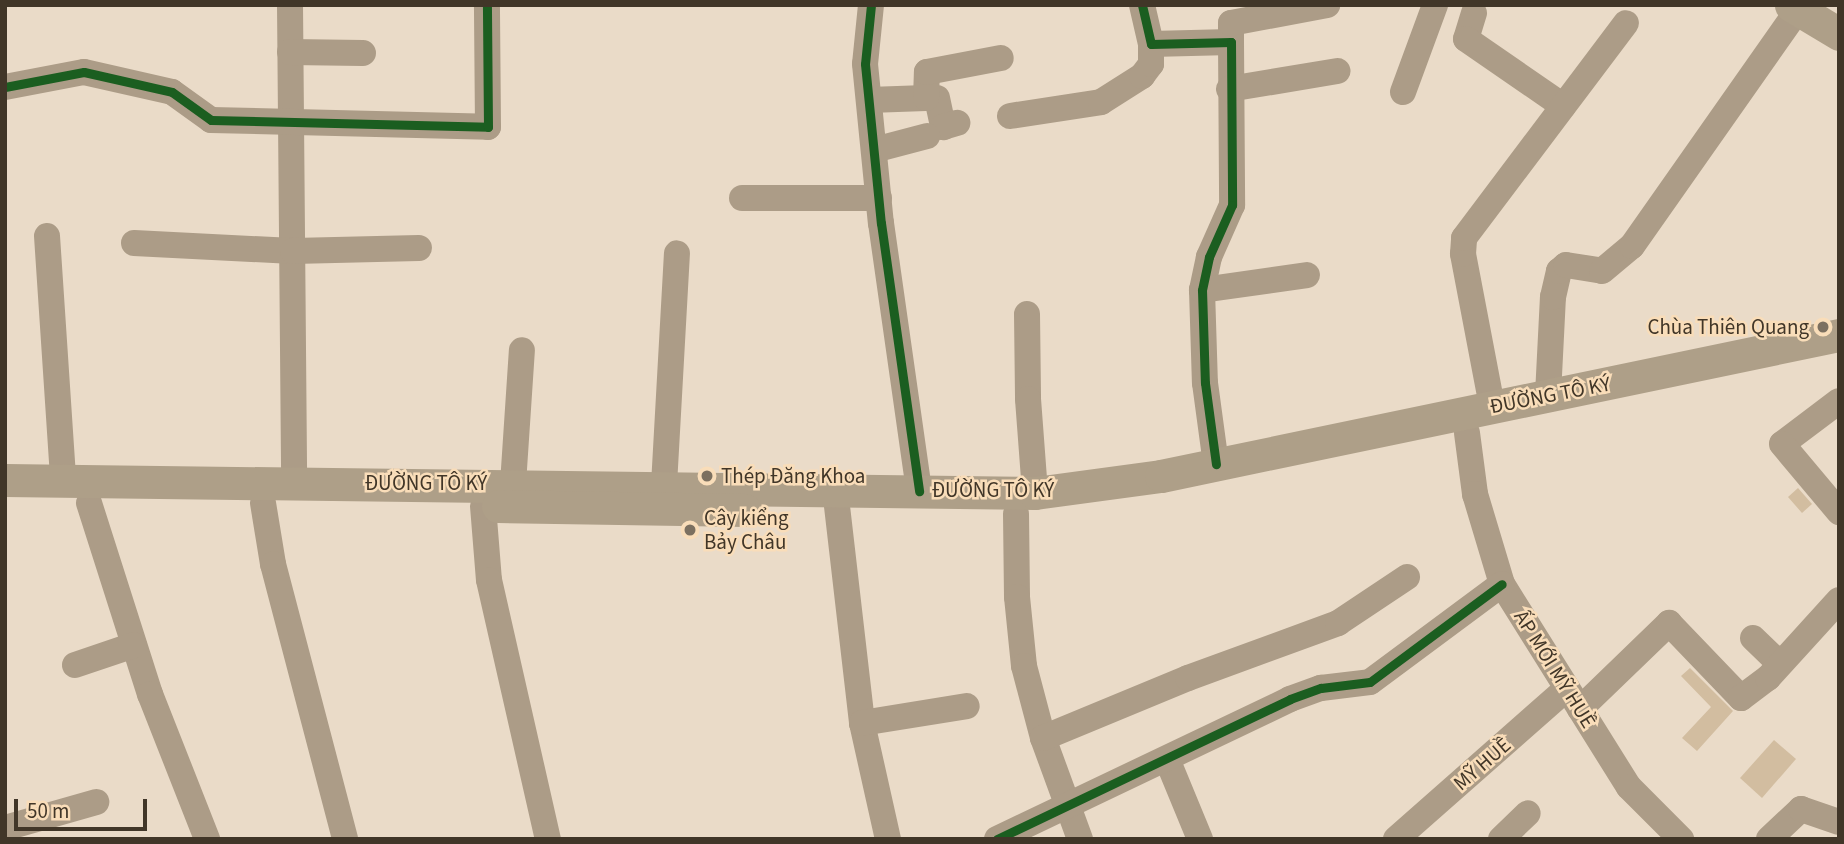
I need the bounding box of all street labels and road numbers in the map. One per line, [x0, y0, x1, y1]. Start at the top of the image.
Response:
street label: ĐƯỜNG TÔ KÝ [1487, 371, 1613, 419]
street label: ĐƯỜNG TÔ KÝ [365, 470, 487, 496]
street label: ĐƯỜNG TÔ KÝ [932, 477, 1054, 503]
street label: ẤP MỚI MỸ HUỀ [1509, 605, 1601, 733]
street label: MỸ HUỀ [1448, 732, 1516, 796]

